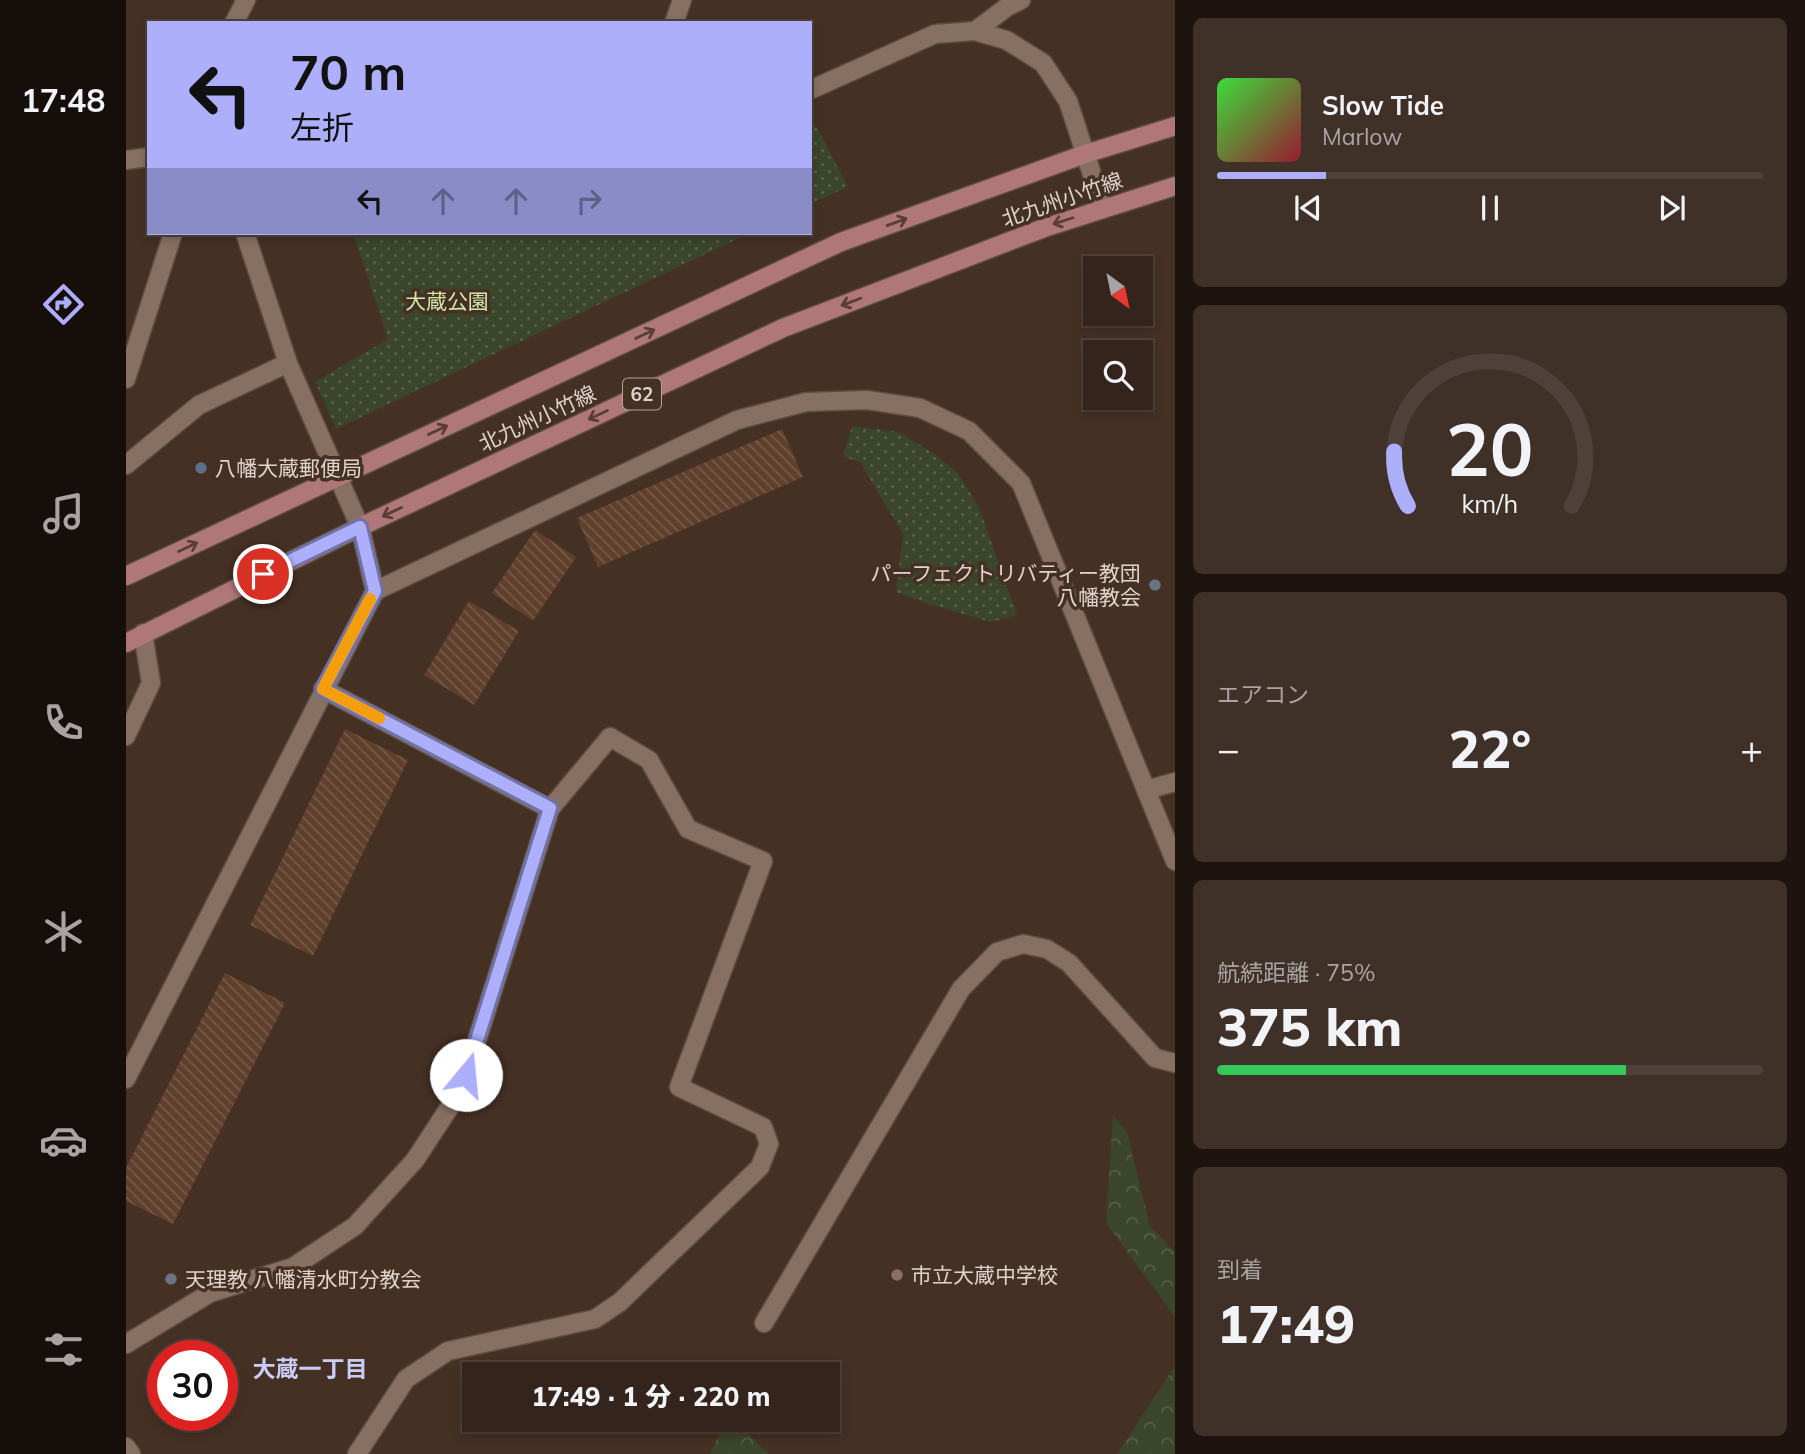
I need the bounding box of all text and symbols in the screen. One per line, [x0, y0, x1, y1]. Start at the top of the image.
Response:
text: 70 m [290, 41, 406, 102]
icon: left [175, 49, 266, 140]
text: 17:48 [21, 80, 105, 120]
text: Slow Tide [1322, 89, 1444, 122]
text: 左折 [290, 107, 354, 147]
text: Marlow [1322, 122, 1402, 151]
street label: 北九州小竹線 [998, 166, 1126, 232]
icon: left [351, 182, 389, 220]
icon: ahead [424, 182, 462, 220]
icon: ahead [497, 182, 535, 220]
icon: right [570, 182, 608, 220]
icon: previous [1289, 189, 1327, 227]
icon: pause [1471, 189, 1509, 227]
icon: next [1653, 189, 1691, 227]
one-way arrow [886, 215, 908, 227]
one-way arrow [1053, 216, 1075, 229]
north arrow [1083, 256, 1153, 326]
map controls [1083, 256, 1153, 410]
icon: directions [39, 280, 88, 329]
park label: 大蔵公園 [405, 288, 489, 314]
one-way arrow [840, 297, 862, 309]
one-way arrow [633, 327, 655, 340]
button: search [1083, 340, 1153, 410]
road number: 62 [623, 378, 661, 410]
street label: 北九州小竹線 [474, 380, 600, 456]
text: 20 [1446, 403, 1534, 494]
one-way arrow [588, 409, 609, 422]
one-way arrow [427, 422, 448, 436]
place label: 八幡大蔵郵便局 [215, 455, 362, 481]
marker: 八幡大蔵郵便局 [193, 460, 209, 476]
text: km/h [1462, 488, 1518, 519]
icon: music [39, 489, 88, 538]
one-way arrow [382, 505, 403, 519]
one-way arrow [177, 539, 198, 553]
pin [233, 544, 293, 604]
icon: arrive [244, 555, 282, 593]
place label: パーフェクトリバティー教団 八幡教会 [871, 560, 1141, 610]
marker: パーフェクトリバティー教団 八幡教会 [1147, 577, 1163, 593]
text: エアコン [1217, 680, 1309, 709]
icon: phone [39, 698, 88, 747]
text: 22° [1449, 716, 1531, 781]
text: − [1217, 725, 1240, 773]
text: + [1740, 725, 1763, 773]
icon: climate [39, 907, 88, 956]
text: 航続距離 · 75% [1217, 958, 1375, 987]
text: 375 km [1217, 994, 1402, 1059]
position arrow [429, 1038, 503, 1112]
icon: car [39, 1116, 88, 1165]
text: 到着 [1217, 1255, 1263, 1284]
place label: 市立大蔵中学校 [911, 1262, 1058, 1288]
place label: 天理教 八幡清水町分教会 [185, 1266, 421, 1292]
marker: 市立大蔵中学校 [889, 1267, 905, 1283]
marker: 天理教 八幡清水町分教会 [163, 1271, 179, 1287]
text: 17:49 [1217, 1291, 1355, 1356]
icon: filters [39, 1325, 88, 1374]
speed limit sign: 30 [147, 1340, 238, 1431]
district label: 大蔵一丁目 [253, 1354, 368, 1383]
text: 17:49 · 1 分 · 220 m [532, 1380, 770, 1413]

